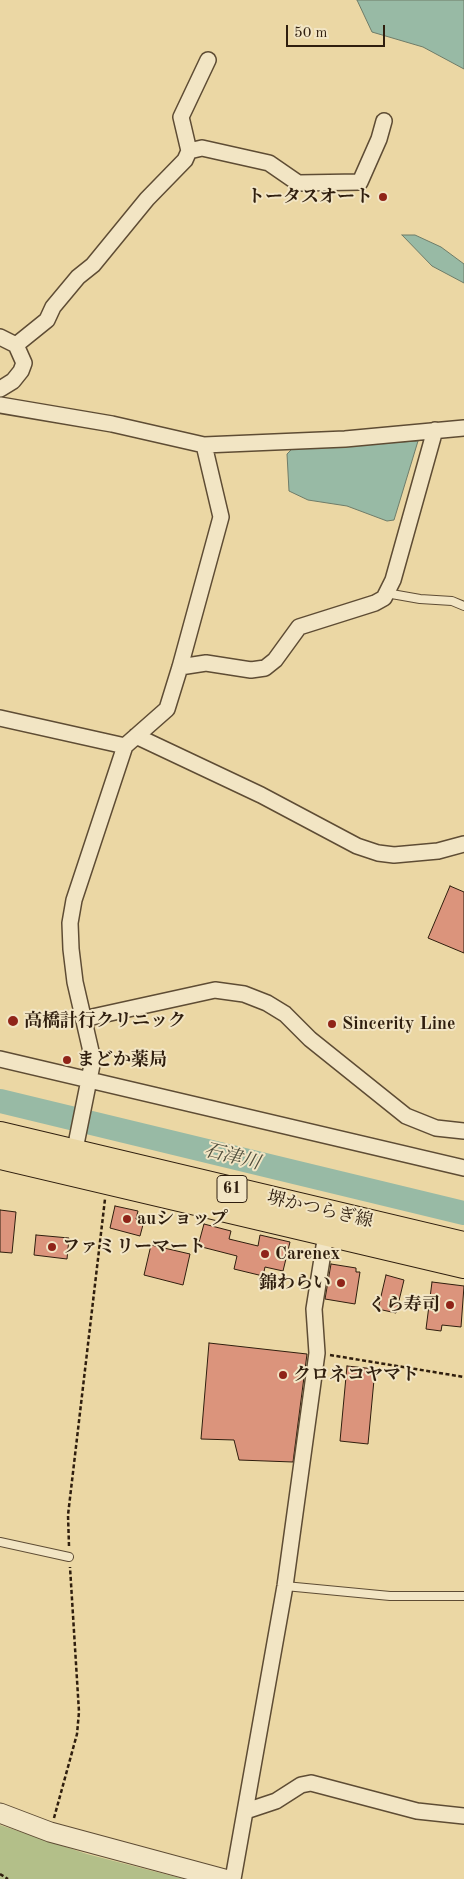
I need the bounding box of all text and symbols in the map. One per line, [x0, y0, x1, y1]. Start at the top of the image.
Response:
scale bar [289, 15, 388, 47]
text: 50 m [294, 26, 328, 41]
place label: トータスオート [247, 186, 373, 208]
marker: トータスオート [377, 191, 389, 203]
place label: 高橋計行クリニック [24, 1010, 186, 1032]
place label: Sincerity Line [342, 1013, 455, 1035]
marker: 高橋計行クリニック [6, 1014, 20, 1028]
marker: Sincerity Line [326, 1018, 338, 1030]
place label: まどか薬局 [77, 1049, 167, 1071]
marker: まどか薬局 [61, 1054, 73, 1066]
water label: 石津川 [202, 1139, 262, 1175]
road number: 61 [217, 1176, 247, 1202]
street label: 堺かつらぎ線 [265, 1187, 375, 1233]
place label: auショップ [137, 1208, 228, 1230]
marker: auショップ [121, 1213, 133, 1225]
place label: ファミリーマート [62, 1236, 206, 1258]
marker: ファミリーマート [46, 1241, 58, 1253]
place label: Carenex [275, 1243, 340, 1265]
marker: Carenex [259, 1248, 271, 1260]
place label: 錦わらい [259, 1272, 331, 1294]
marker: 錦わらい [335, 1277, 347, 1289]
place label: くら寿司 [368, 1294, 440, 1316]
marker: くら寿司 [444, 1299, 456, 1311]
place label: クロネコヤマト [293, 1364, 419, 1386]
marker: クロネコヤマト [277, 1369, 289, 1381]

